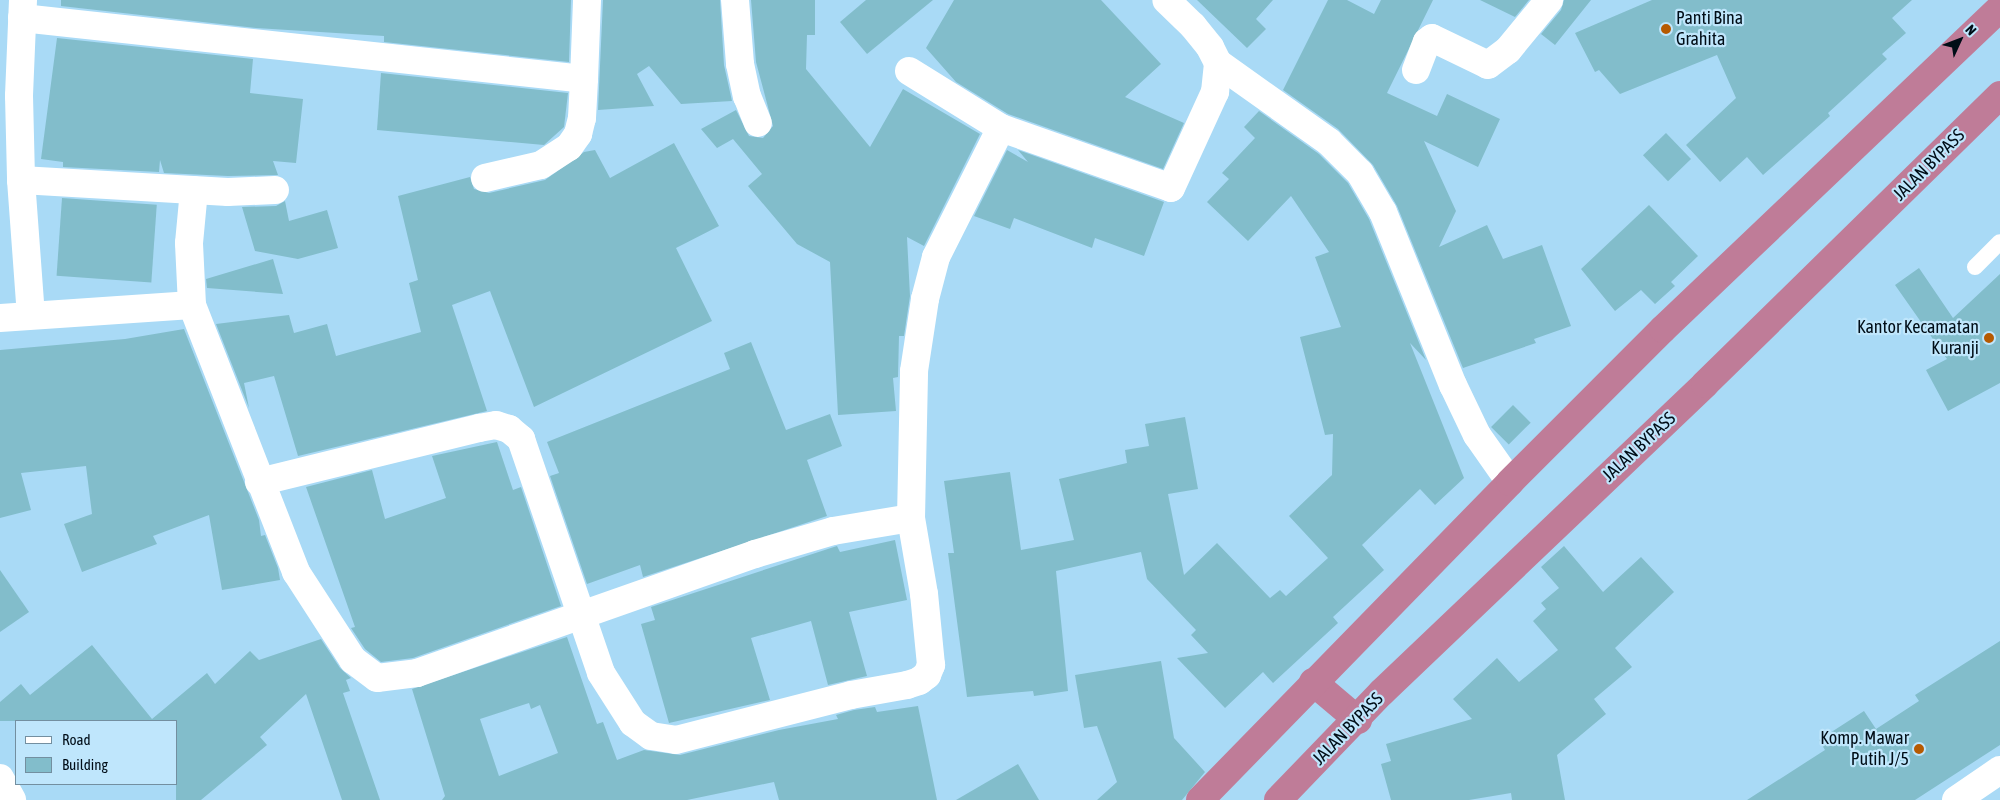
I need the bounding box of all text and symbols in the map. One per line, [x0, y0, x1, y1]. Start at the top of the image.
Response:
place label: Panti Bina Grahita [1676, 8, 1743, 50]
north arrow [1935, 15, 1985, 65]
text: N [1962, 21, 1980, 38]
marker: Panti Bina Grahita [1660, 23, 1672, 35]
street label: JALAN BYPASS [1889, 125, 1969, 205]
place label: Kantor Kecamatan Kuranji [1857, 317, 1979, 359]
marker: Kantor Kecamatan Kuranji [1983, 332, 1995, 344]
street label: JALAN BYPASS [1598, 408, 1680, 486]
street label: JALAN BYPASS [1308, 688, 1388, 770]
legend [15, 720, 178, 785]
place label: Komp. Mawar Putih J/5 [1820, 728, 1909, 771]
text: Road [62, 731, 91, 748]
marker: Komp. Mawar Putih J/5 [1913, 743, 1925, 755]
text: Building [62, 756, 108, 773]

